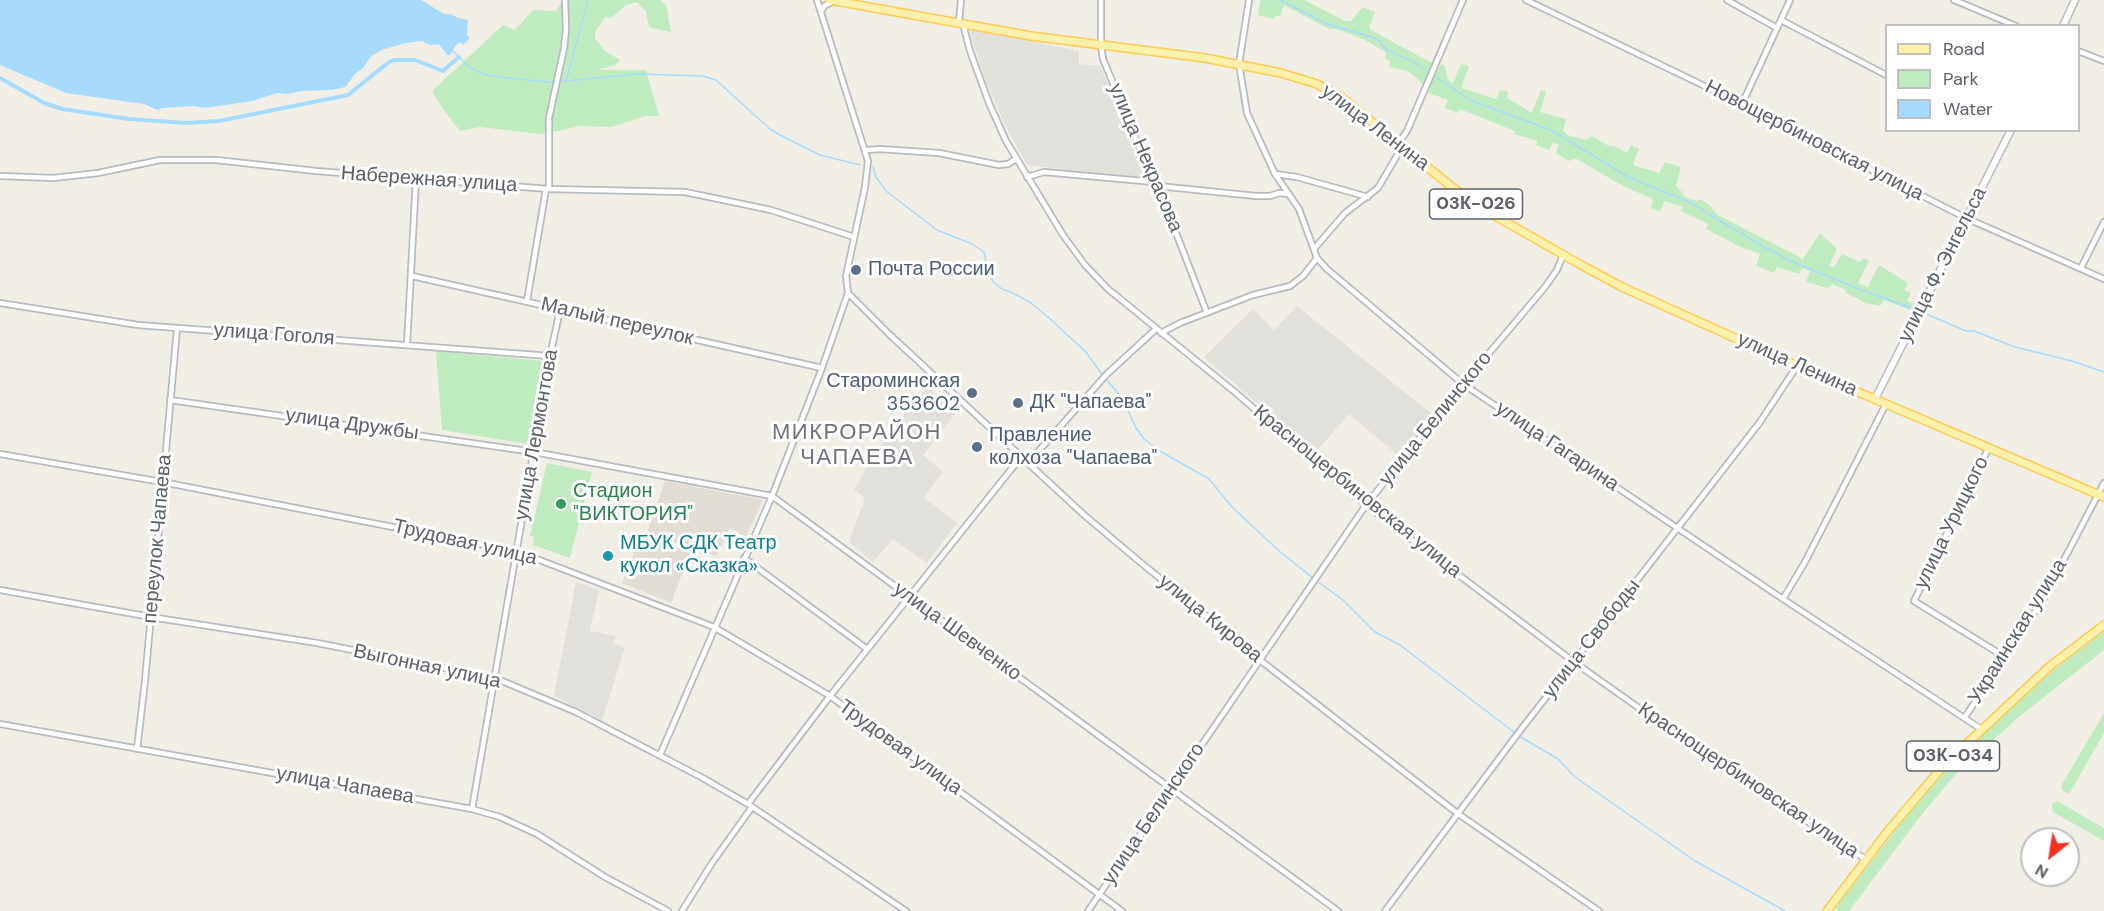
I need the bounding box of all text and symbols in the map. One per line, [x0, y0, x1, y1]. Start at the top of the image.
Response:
legend [1885, 24, 2080, 132]
text: Road [1943, 37, 1985, 61]
text: Park [1943, 67, 1979, 91]
street label: Новощербиновская улица [1701, 75, 1927, 207]
street label: улица Некрасова [1103, 80, 1187, 236]
street label: улица Ленина [1316, 80, 1434, 176]
text: Water [1943, 97, 1993, 121]
street label: Набережная улица [340, 162, 518, 198]
street label: улица Ф. Энгельса [1894, 183, 1992, 347]
road number: 03К-026 [1430, 189, 1522, 219]
place label: Почта России [868, 258, 995, 282]
marker: Почта России [849, 263, 863, 277]
street label: Малый переулок [538, 293, 696, 351]
street label: улица Гоголя [213, 319, 335, 351]
street label: улица Ленина [1733, 328, 1861, 402]
street label: улица Белинского [1374, 347, 1498, 491]
street label: улица Лермонтова [510, 348, 564, 522]
place label: Староминская 353602 [826, 370, 960, 417]
marker: Староминская 353602 [965, 386, 979, 400]
place label: ДК "Чапаева" [1030, 391, 1151, 415]
marker: ДК "Чапаева" [1011, 396, 1025, 410]
street label: улица Гагарина [1491, 397, 1623, 497]
street label: Краснощербиновская улица [1248, 400, 1466, 584]
street label: улица Дружбы [284, 404, 420, 446]
district label: МИКРОРАЙОН ЧАПАЕВА [772, 420, 942, 472]
place label: Правление колхоза "Чапаева" [989, 424, 1157, 471]
marker: Правление колхоза "Чапаева" [970, 440, 984, 454]
street label: переулок Чапаева [139, 453, 177, 625]
street label: улица Урицкого [1910, 453, 1994, 593]
place label: Стадион "ВИКТОРИЯ" [573, 480, 693, 527]
marker: Стадион "ВИКТОРИЯ" [554, 497, 568, 511]
street label: Трудовая улица [391, 515, 539, 571]
place label: МБУК СДК Театр кукол «Сказка» [620, 532, 777, 579]
marker: МБУК СДК Театр кукол «Сказка» [601, 549, 615, 563]
street label: Украинская улица [1964, 555, 2072, 709]
street label: улица Кирова [1153, 570, 1267, 668]
street label: улица Свободы [1538, 575, 1646, 703]
street label: улица Шевченко [888, 578, 1026, 686]
street label: Выгонная улица [351, 640, 503, 694]
street label: Трудовая улица [834, 695, 966, 801]
street label: Краснощербиновская улица [1633, 698, 1863, 864]
street label: улица Белинского [1098, 739, 1210, 889]
road number: 03К-034 [1906, 741, 2000, 771]
street label: улица Чапаева [274, 762, 416, 810]
north arrow [2020, 827, 2080, 887]
text: N [2031, 859, 2052, 883]

